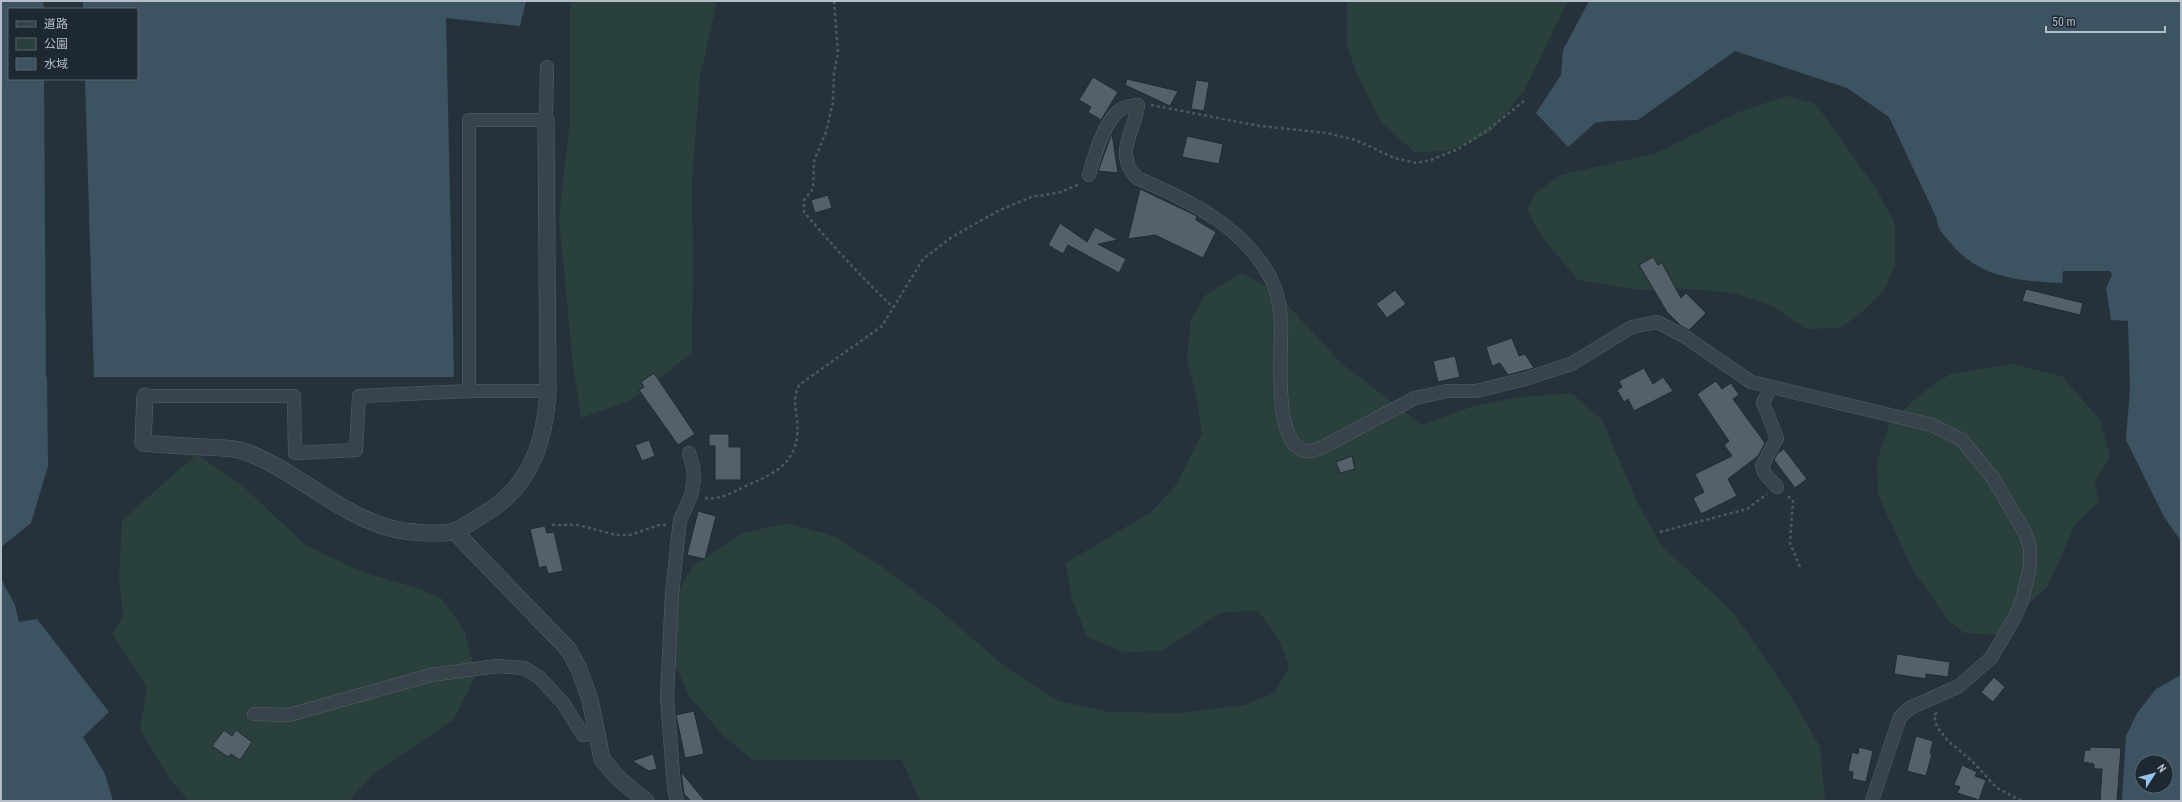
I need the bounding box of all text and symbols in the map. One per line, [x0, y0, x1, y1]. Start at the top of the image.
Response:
legend [8, 8, 138, 80]
scale bar [2046, 8, 2165, 34]
text: 50 m [2052, 15, 2076, 29]
text: 道路 [44, 17, 68, 31]
text: 公園 [44, 37, 68, 51]
text: 水域 [44, 57, 68, 71]
north arrow [2134, 754, 2174, 794]
text: N [2154, 762, 2169, 775]

